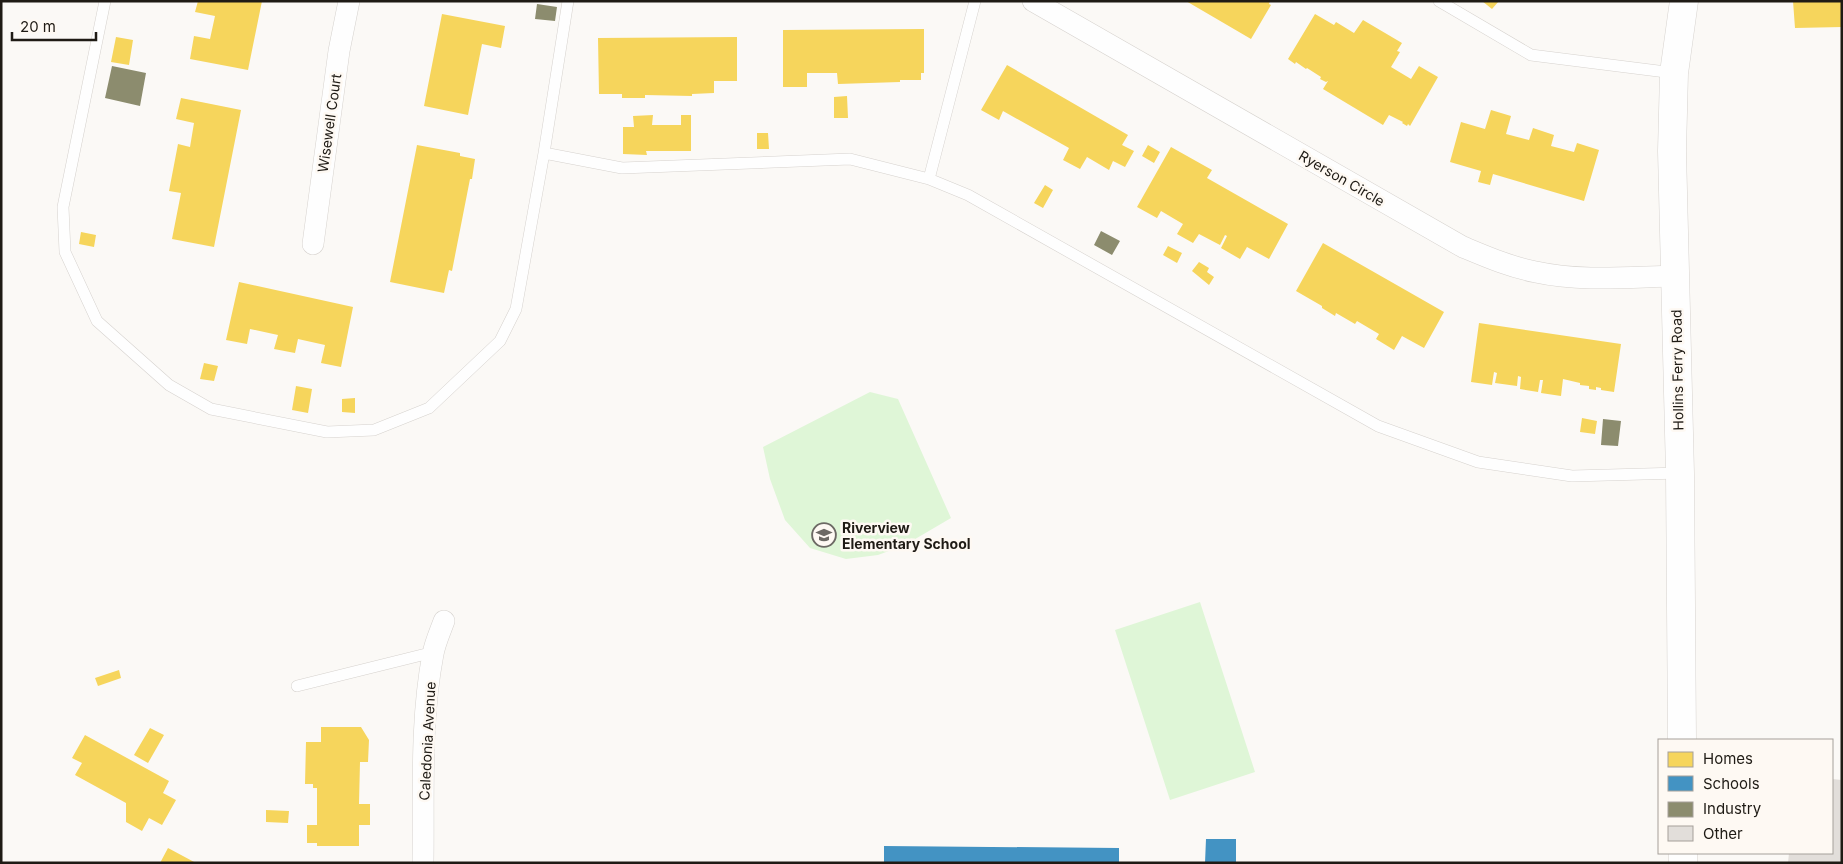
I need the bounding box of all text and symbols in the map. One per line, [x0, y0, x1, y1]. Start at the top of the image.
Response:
scale bar [12, 10, 96, 42]
text: 20 m [20, 17, 56, 36]
street label: Wisewell Court [314, 72, 344, 173]
street label: Ryerson Circle [1296, 147, 1388, 209]
street label: Hollins Ferry Road [1667, 309, 1687, 431]
place label: Riverview Elementary School [842, 519, 971, 552]
school or university icon: Riverview Elementary School [811, 522, 837, 548]
street label: Caledonia Avenue [415, 681, 439, 801]
legend [1658, 739, 1833, 854]
text: Homes [1703, 749, 1753, 768]
text: Schools [1703, 774, 1760, 793]
text: Industry [1703, 799, 1762, 818]
text: Other [1703, 824, 1743, 843]

